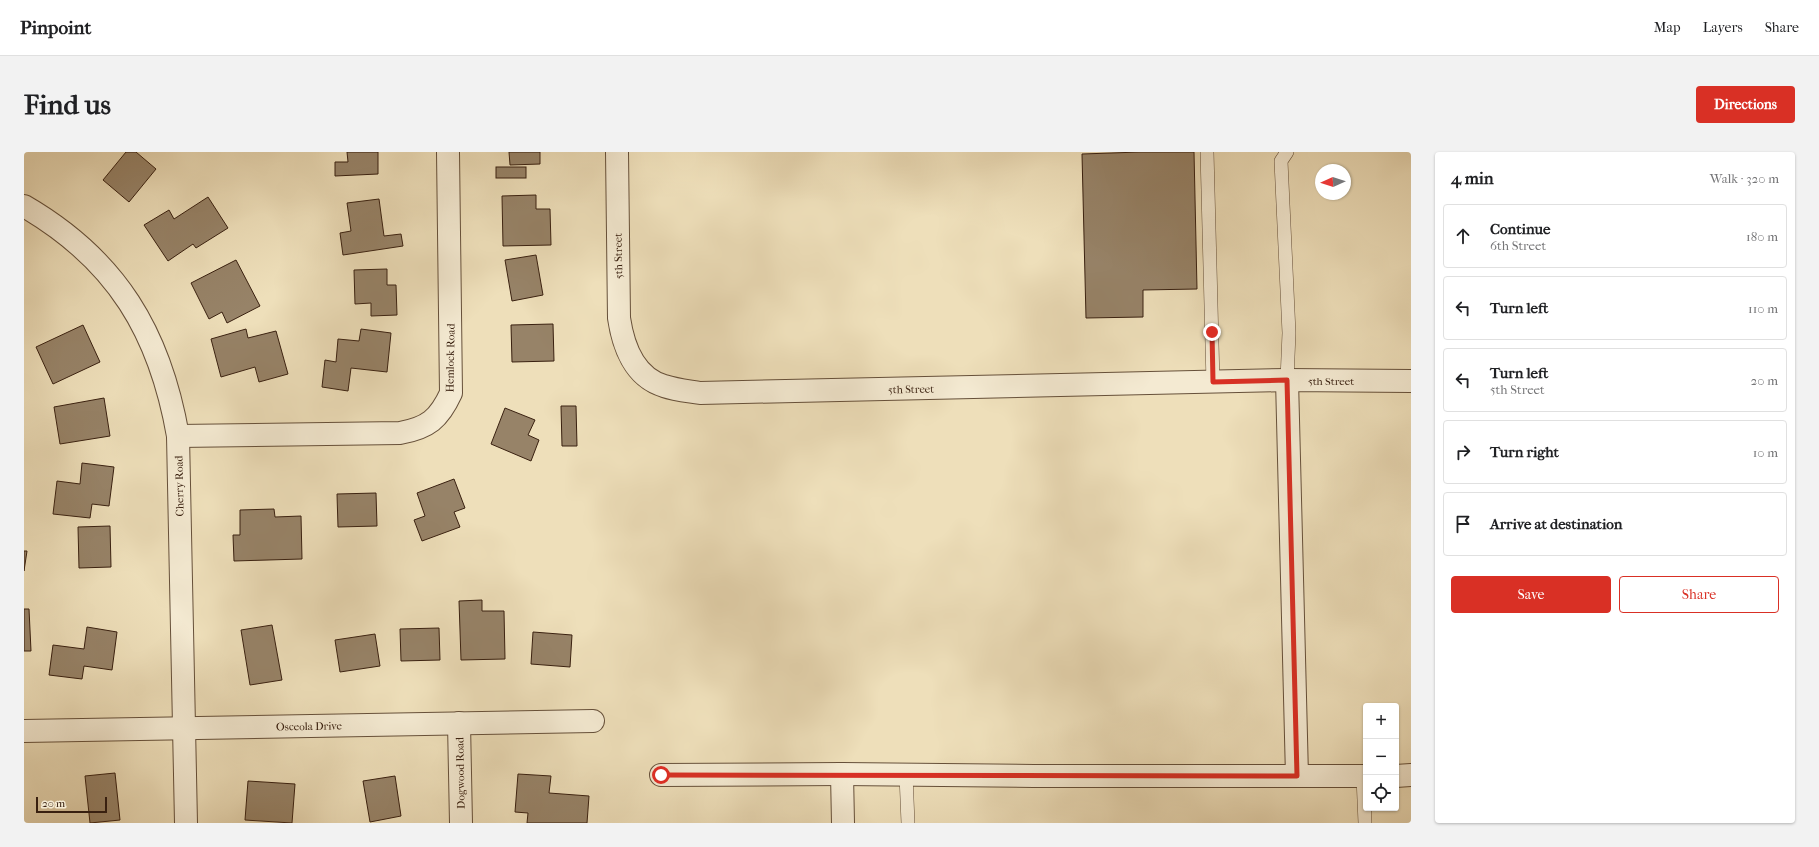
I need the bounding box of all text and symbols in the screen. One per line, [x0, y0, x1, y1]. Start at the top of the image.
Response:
text: Pinpoint [20, 17, 91, 39]
text: Map [1654, 19, 1681, 36]
text: Layers [1703, 19, 1743, 36]
text: Share [1765, 19, 1799, 36]
button: Directions [1696, 86, 1795, 123]
text: Find us [24, 88, 111, 121]
north arrow [1315, 164, 1351, 200]
text: 4 min [1451, 168, 1494, 188]
text: Walk · 320 m [1710, 171, 1779, 186]
text: Continue [1490, 220, 1550, 238]
icon: ahead [1452, 225, 1474, 247]
text: 180 m [1746, 229, 1778, 244]
street label: 5th Street [612, 233, 625, 279]
text: 6th Street [1490, 238, 1546, 253]
icon: left [1452, 297, 1474, 319]
text: Turn left [1490, 299, 1548, 317]
text: 110 m [1748, 301, 1778, 316]
street label: Hemlock Road [443, 322, 458, 393]
route end [1203, 323, 1221, 341]
text: Turn left [1490, 364, 1548, 382]
icon: left [1452, 369, 1474, 391]
text: 20 m [1751, 373, 1778, 388]
street label: 5th Street [1308, 375, 1354, 388]
text: 5th Street [1490, 382, 1545, 397]
street label: 5th Street [888, 383, 934, 396]
icon: right [1452, 441, 1474, 463]
text: Turn right [1490, 443, 1559, 461]
text: 10 m [1753, 445, 1778, 460]
street label: Cherry Road [172, 454, 187, 517]
icon: arrive [1452, 513, 1474, 535]
text: Arrive at destination [1490, 515, 1622, 533]
button: Save [1451, 576, 1611, 613]
button: Share [1619, 576, 1779, 613]
map controls [1363, 703, 1399, 811]
button: + [1363, 703, 1399, 739]
street label: Osceola Drive [276, 719, 343, 734]
street label: Dogwood Road [453, 736, 468, 809]
button: − [1363, 739, 1399, 775]
route start [652, 766, 670, 784]
button: locate [1363, 775, 1399, 811]
scale bar [36, 795, 107, 814]
text: 20 m [42, 797, 65, 810]

